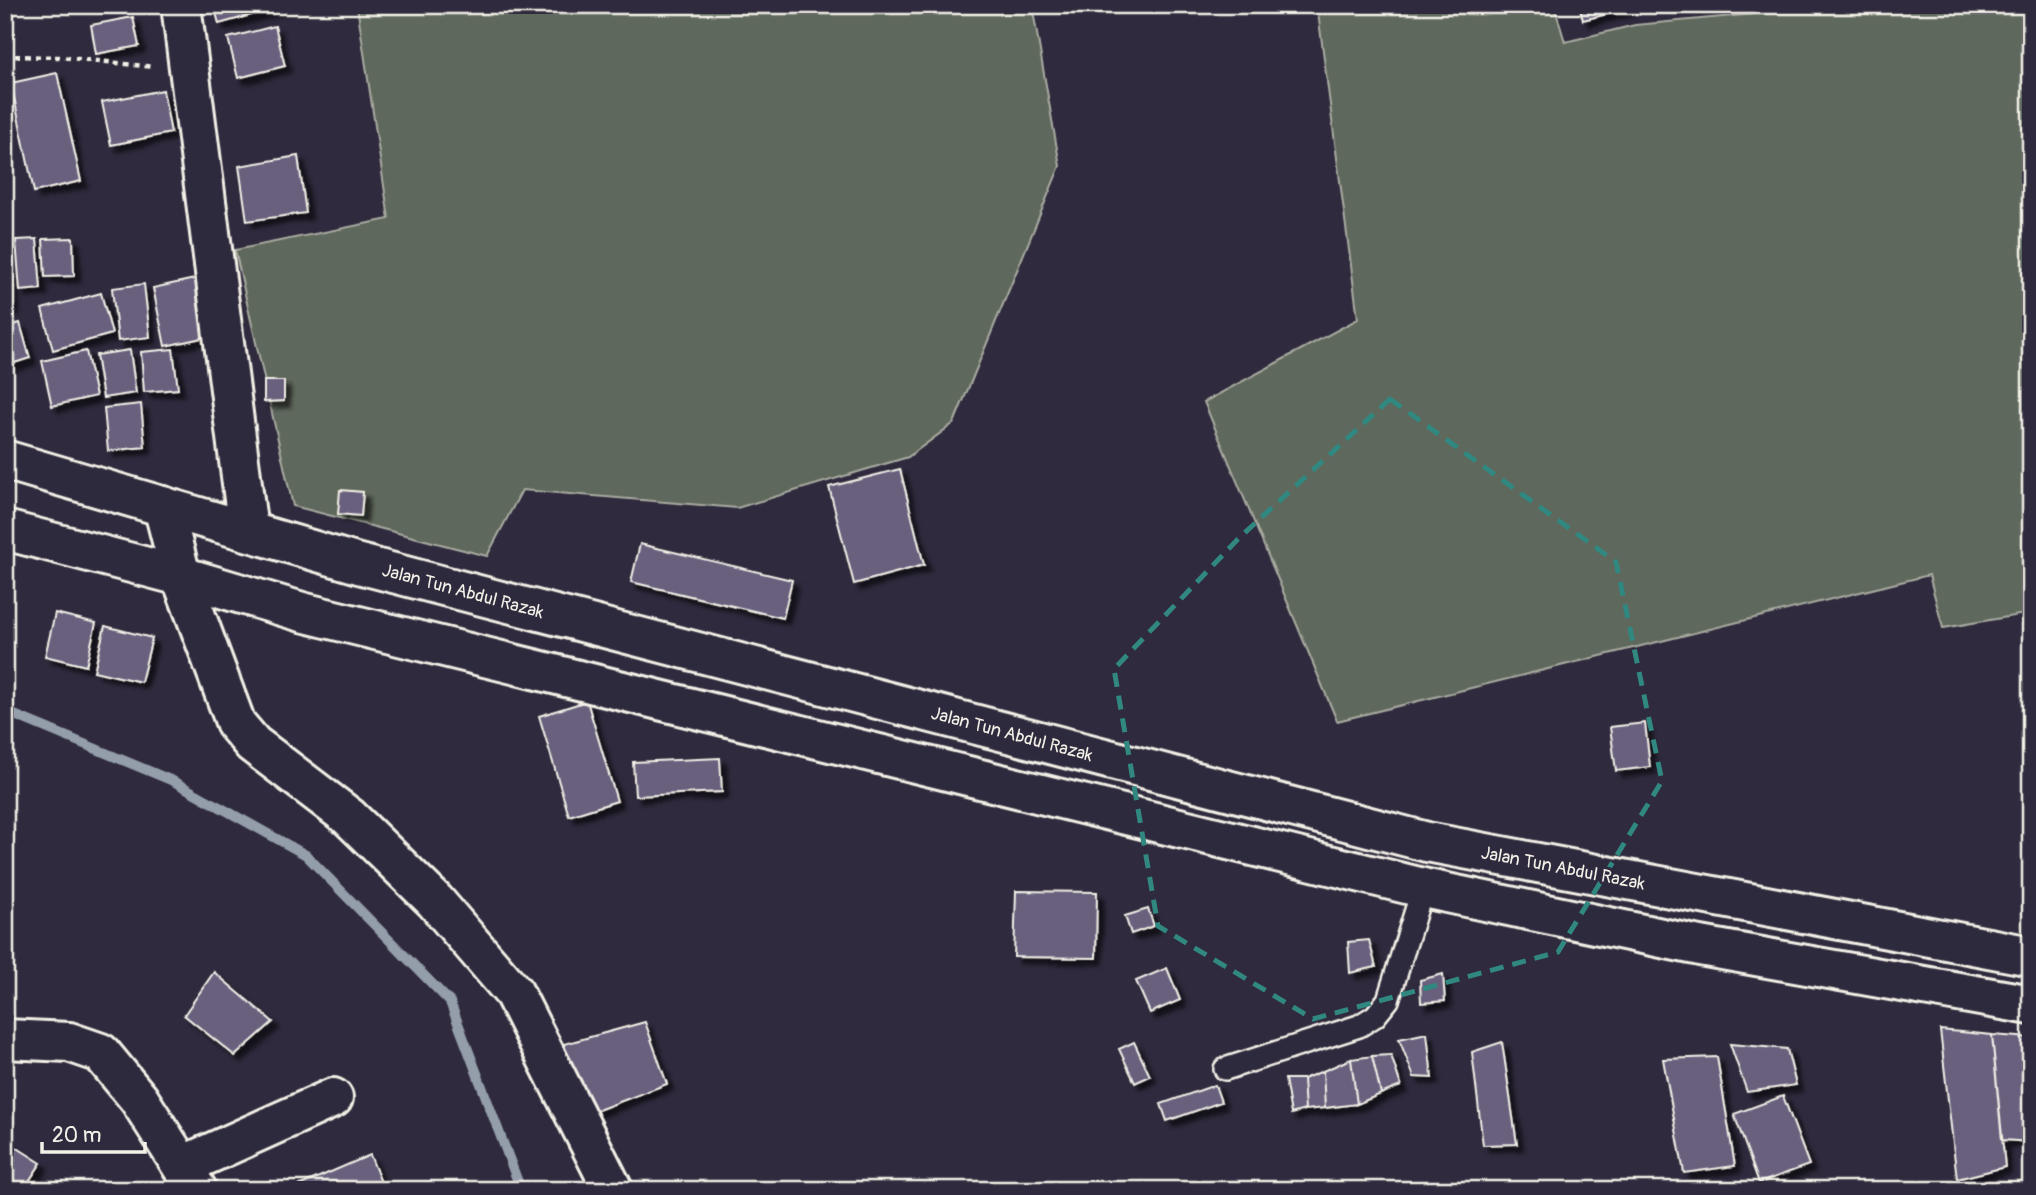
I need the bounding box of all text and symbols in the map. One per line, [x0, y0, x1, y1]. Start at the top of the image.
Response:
street label: Jalan Tun Abdul Razak [380, 559, 547, 624]
street label: Jalan Tun Abdul Razak [929, 702, 1096, 767]
street label: Jalan Tun Abdul Razak [1479, 841, 1647, 896]
scale bar [42, 1111, 145, 1155]
text: 20 m [52, 1122, 101, 1149]

